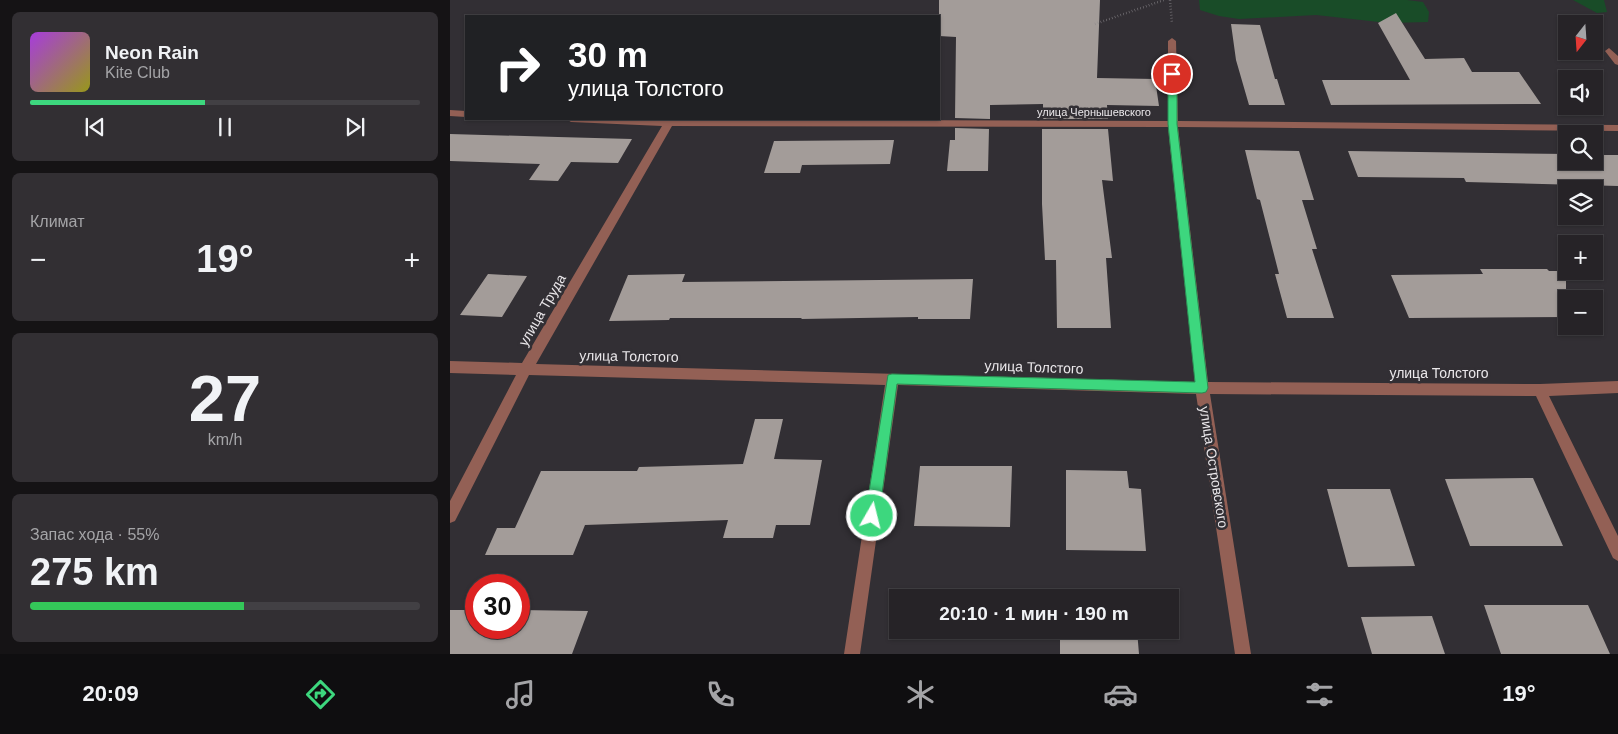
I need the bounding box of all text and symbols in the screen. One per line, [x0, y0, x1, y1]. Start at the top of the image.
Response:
north arrow [1558, 15, 1602, 60]
map controls [1558, 15, 1603, 335]
icon: right [485, 35, 550, 100]
text: 30 m [568, 35, 648, 74]
text: Neon Rain [105, 42, 199, 63]
pin [1151, 53, 1193, 95]
icon: arrive [1158, 60, 1186, 88]
text: Kite Club [105, 64, 170, 81]
button: sound [1558, 70, 1603, 115]
text: улица Толстого [568, 76, 724, 101]
street label: улица Чернышевского [1037, 106, 1151, 118]
icon: previous [81, 113, 109, 141]
icon: pause [211, 113, 239, 141]
icon: next [341, 113, 369, 141]
button: search [1558, 125, 1603, 170]
button: layers [1558, 180, 1603, 225]
text: Климат [30, 213, 84, 230]
button: + [1558, 235, 1603, 280]
text: 19° [196, 238, 254, 280]
text: − [30, 244, 46, 275]
text: + [404, 244, 420, 275]
street label: улица Труда [515, 271, 569, 349]
button: − [1558, 290, 1603, 335]
street label: улица Толстого [579, 347, 679, 365]
street label: улица Толстого [984, 357, 1084, 377]
text: 27 [189, 362, 261, 435]
street label: улица Толстого [1389, 365, 1489, 381]
street label: улица Островского [1196, 405, 1232, 529]
text: km/h [208, 431, 242, 448]
position arrow [845, 489, 897, 541]
text: Запас хода · 55% [30, 526, 159, 543]
text: 275 km [30, 551, 159, 593]
speed limit sign: 30 [465, 574, 530, 639]
text: 20:10 · 1 мин · 190 m [939, 603, 1129, 624]
icon: directions [303, 677, 338, 712]
icon: music [503, 677, 538, 712]
icon: phone [703, 677, 738, 712]
icon: climate [903, 677, 938, 712]
icon: car [1103, 677, 1138, 712]
icon: filters [1302, 677, 1337, 712]
text: 20:09 [82, 681, 139, 706]
text: 19° [1502, 681, 1536, 706]

